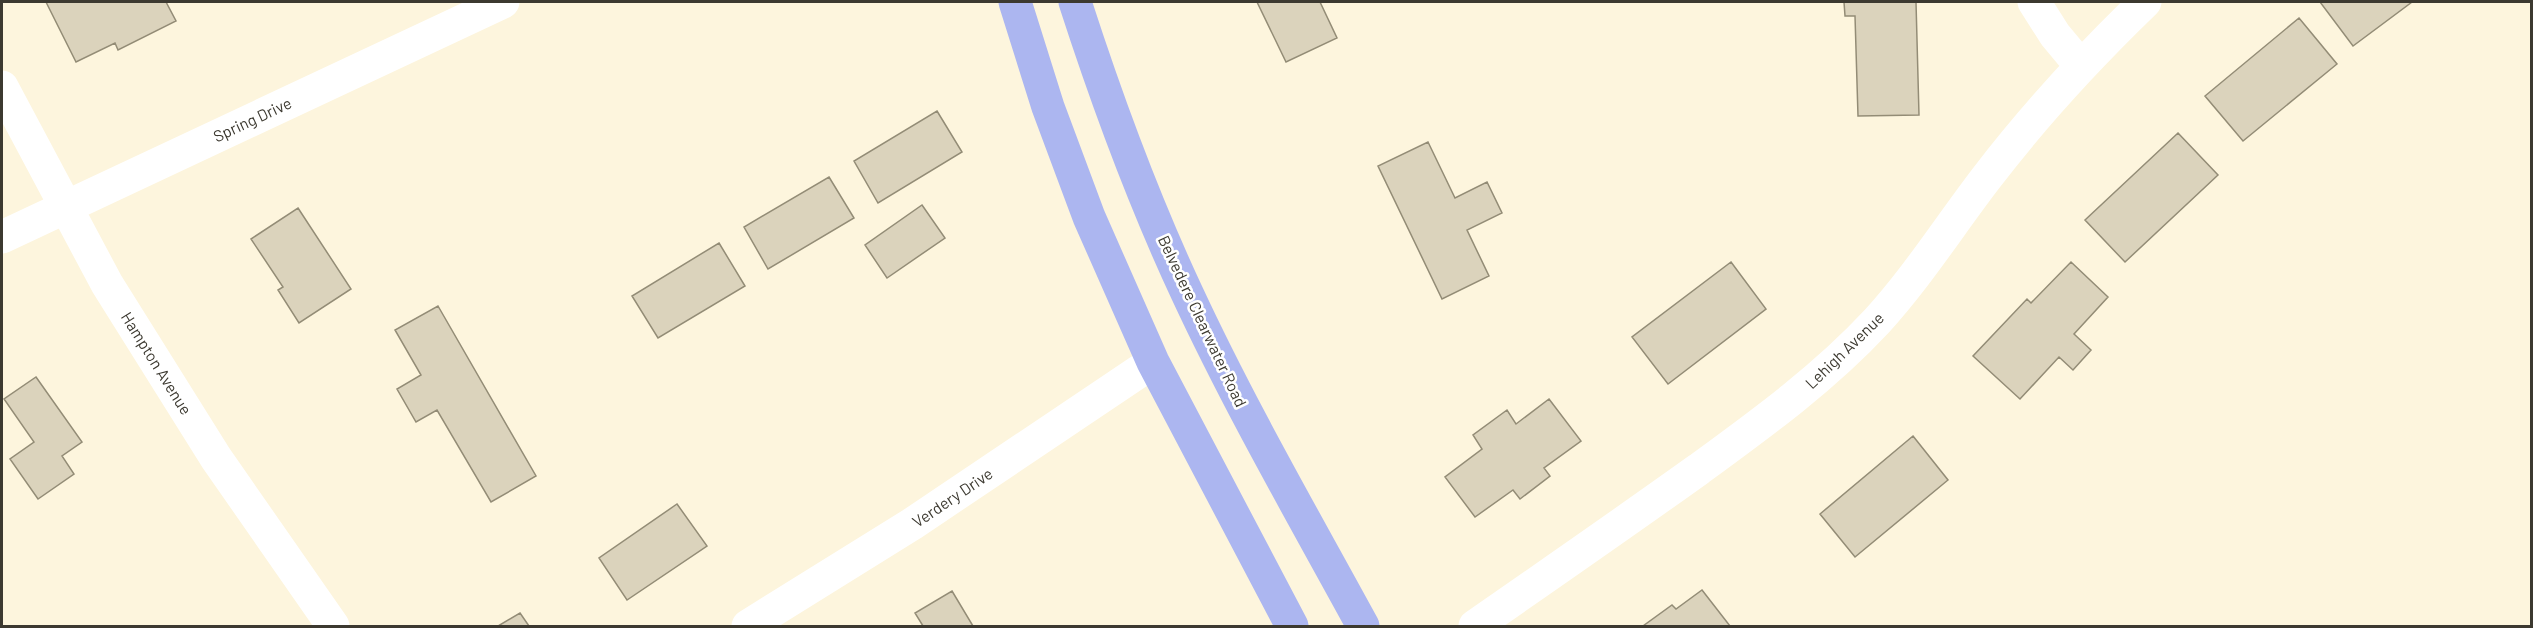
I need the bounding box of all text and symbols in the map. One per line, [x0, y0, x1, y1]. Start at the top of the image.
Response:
street label: Spring Drive [210, 93, 294, 145]
street label: Belvedere Clearwater Road [1155, 232, 1251, 410]
street label: Hampton Avenue [118, 308, 196, 418]
street label: Lehigh Avenue [1801, 308, 1887, 392]
street label: Verdery Drive [908, 463, 996, 531]

